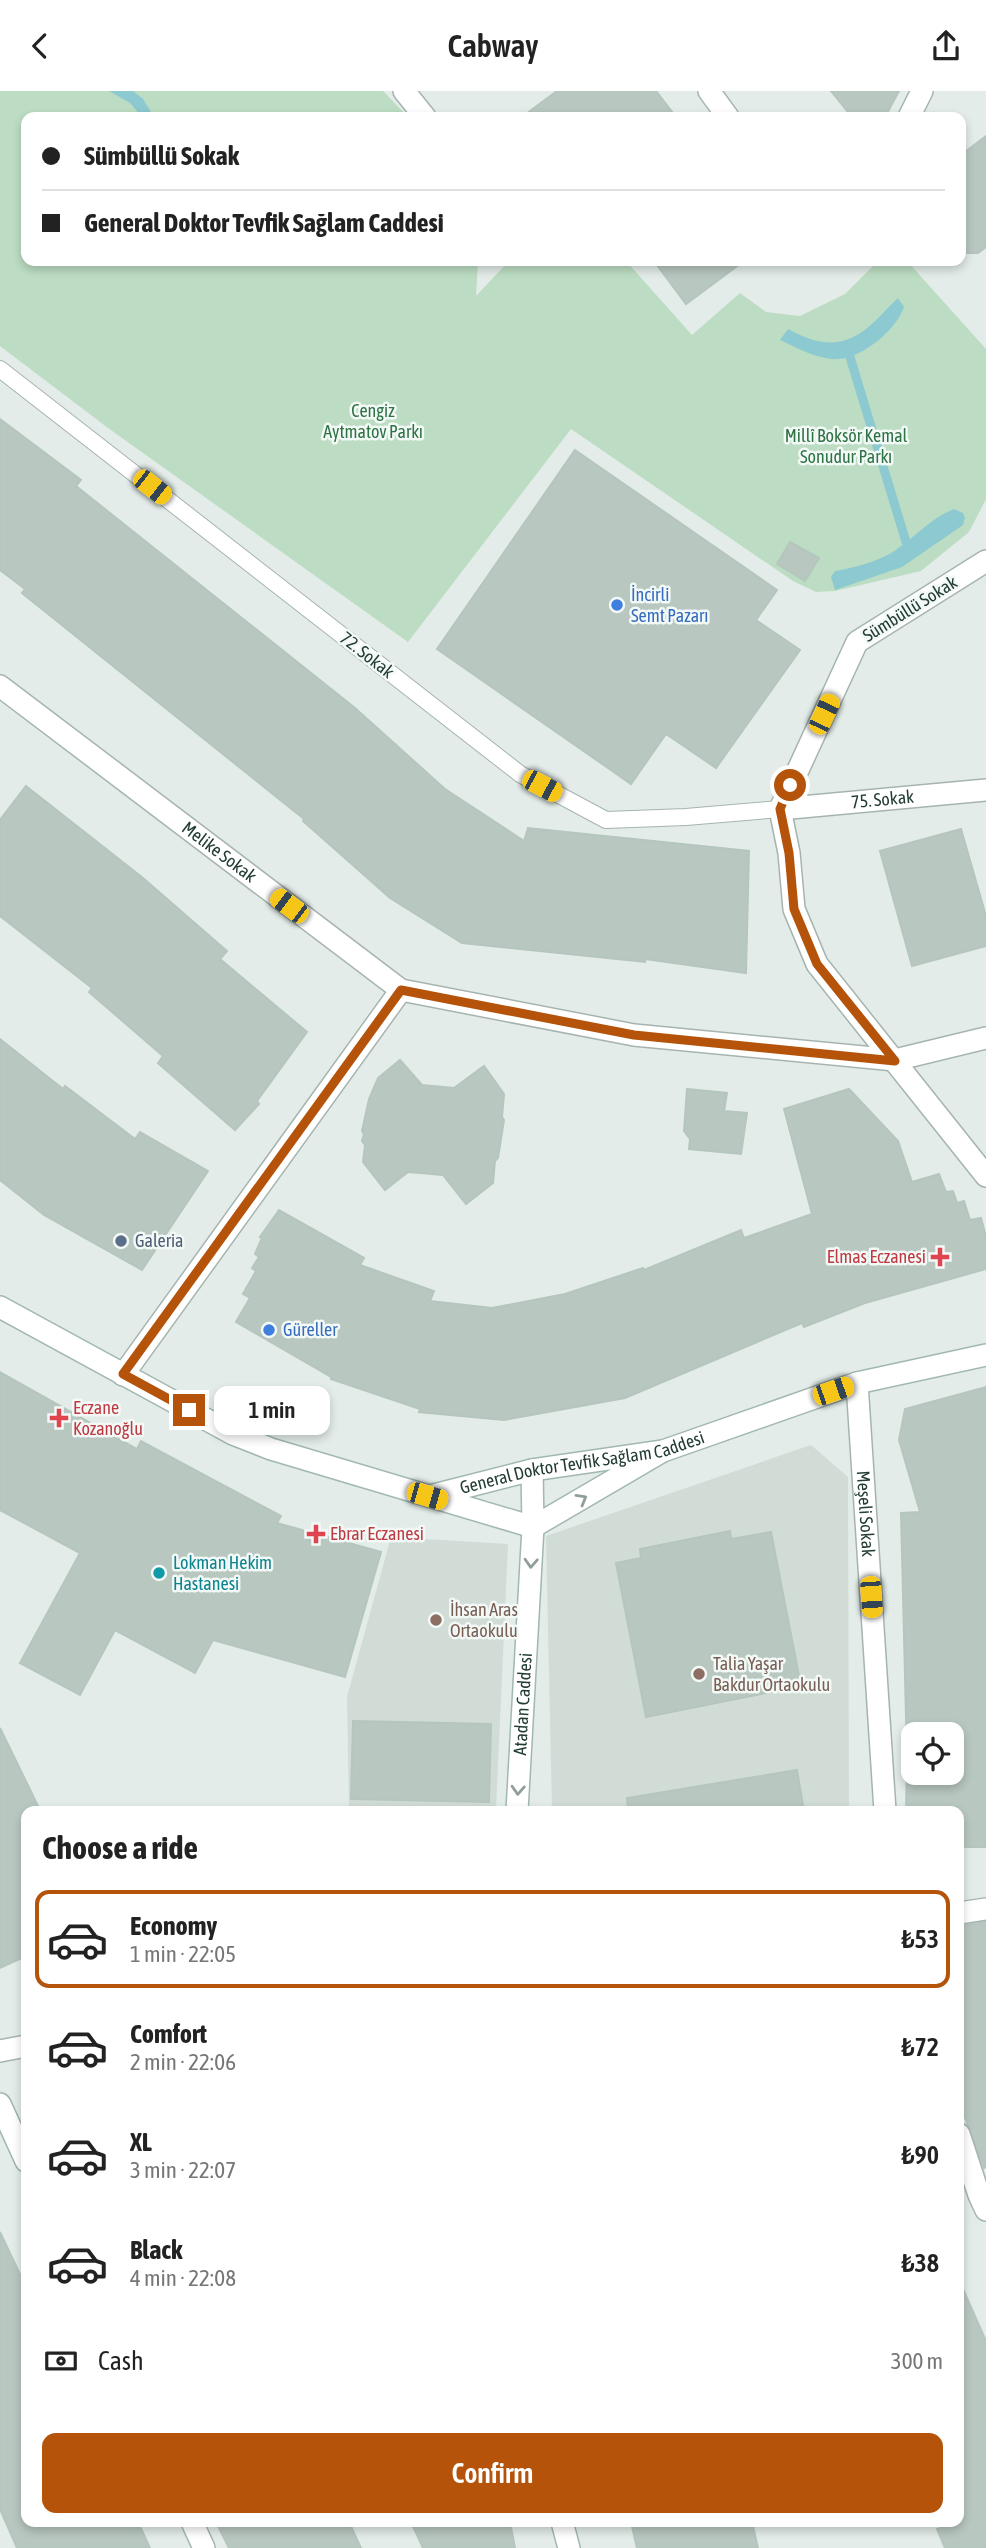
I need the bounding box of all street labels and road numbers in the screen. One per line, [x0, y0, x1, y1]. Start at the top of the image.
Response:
street label: Sümbüllü Sokak [859, 571, 961, 646]
street label: 72. Sokak [336, 627, 399, 682]
street label: 75. Sokak [850, 786, 915, 812]
street label: Melike Sokak [178, 817, 261, 887]
street label: General Doktor Tevfik Sağlam Caddesi [458, 1426, 707, 1498]
street label: Meşeli Sokak [853, 1470, 879, 1558]
street label: Atadan Caddesi [509, 1652, 536, 1756]

